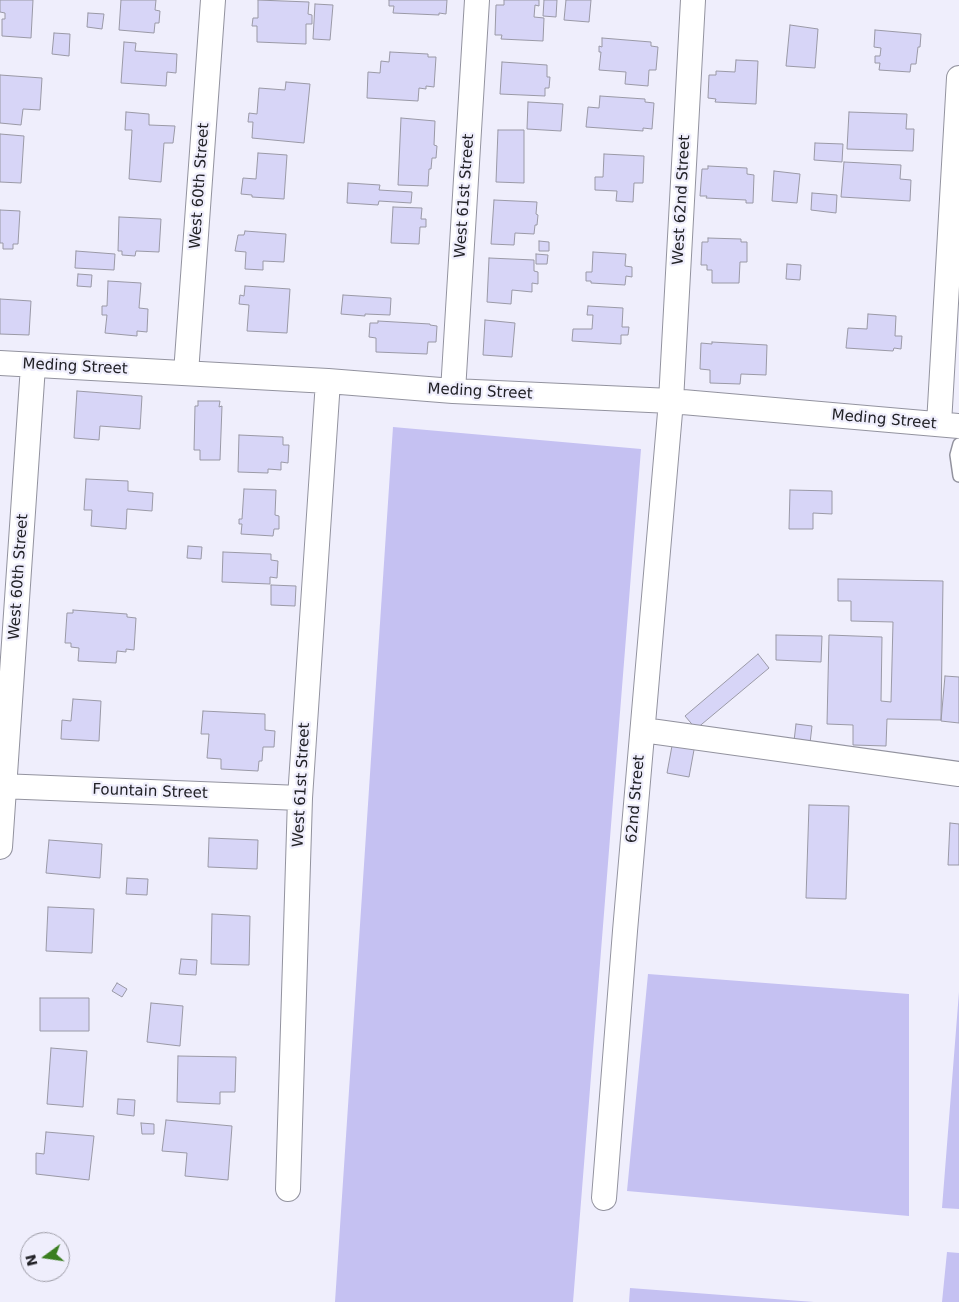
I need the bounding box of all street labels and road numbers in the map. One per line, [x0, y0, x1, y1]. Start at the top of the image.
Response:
street label: West 60th Street [187, 122, 213, 250]
street label: West 61st Street [452, 133, 478, 259]
street label: West 62nd Street [670, 135, 694, 265]
street label: Meding Street [22, 355, 128, 379]
street label: Meding Street [427, 380, 533, 404]
street label: Meding Street [831, 406, 937, 434]
street label: West 60th Street [6, 513, 32, 641]
street label: West 61st Street [290, 722, 314, 848]
street label: 62nd Street [623, 754, 649, 844]
street label: Fountain Street [92, 781, 208, 803]

